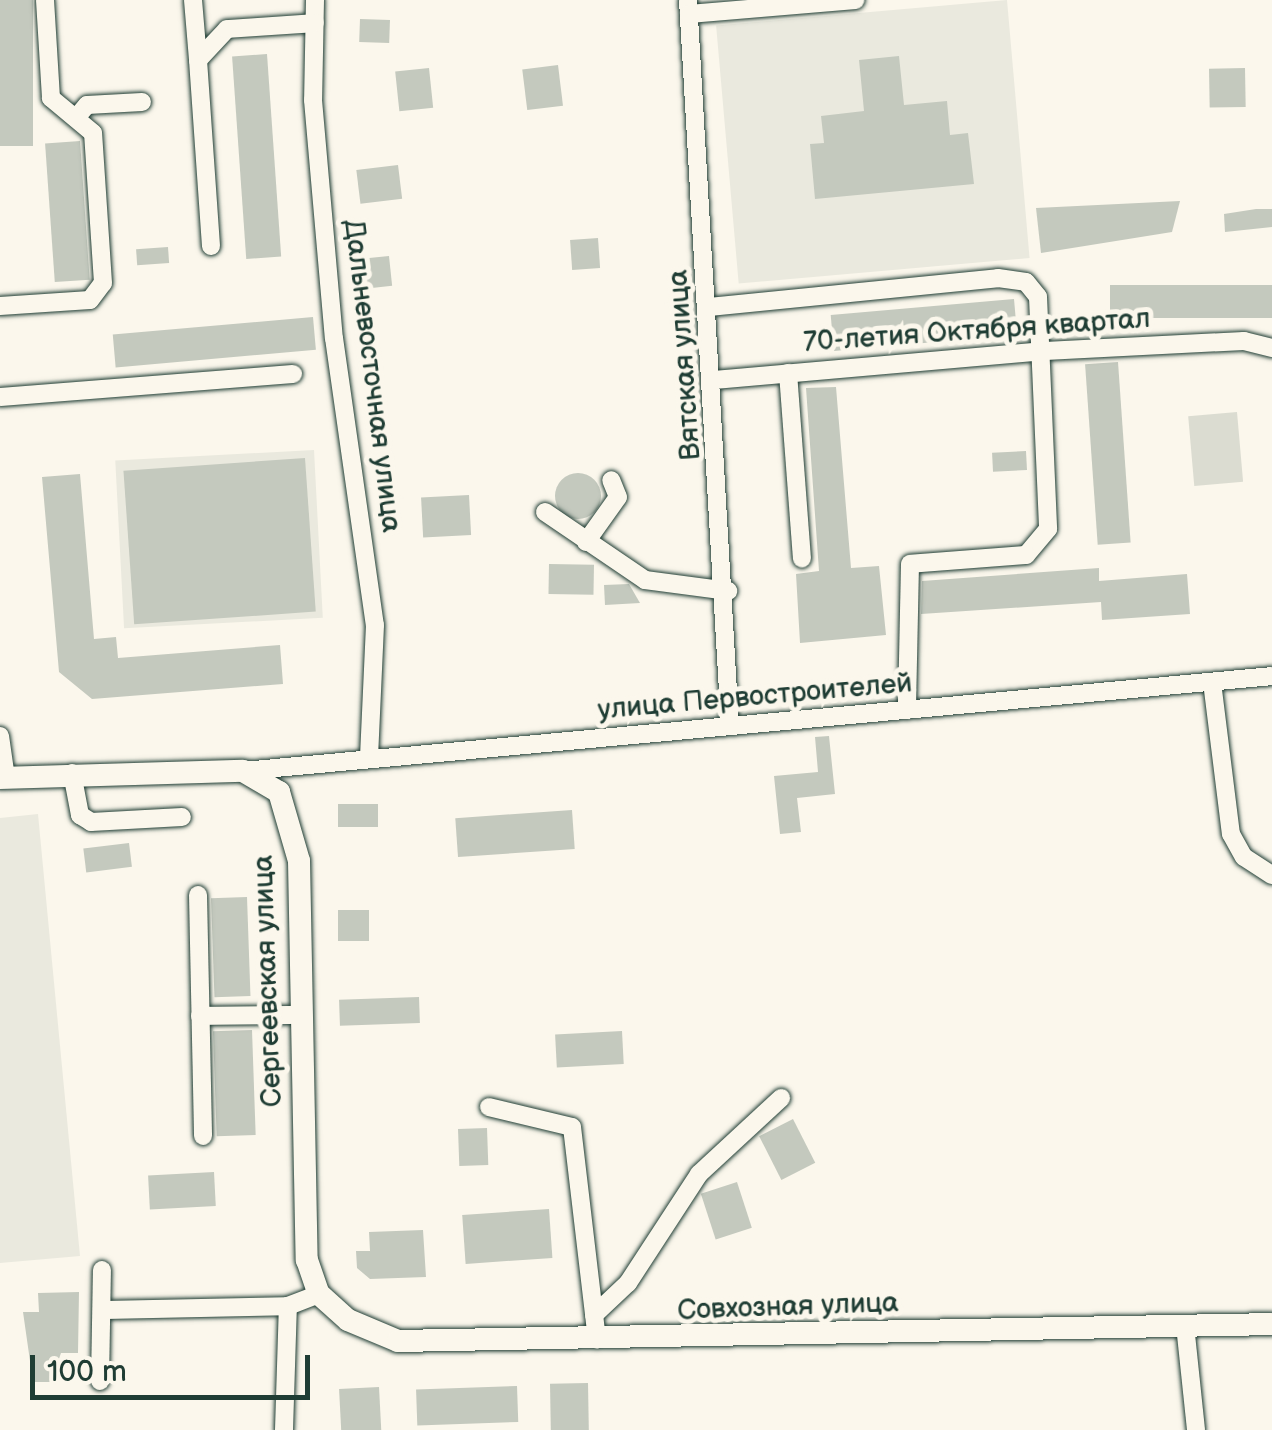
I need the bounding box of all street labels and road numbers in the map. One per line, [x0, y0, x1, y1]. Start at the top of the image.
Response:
street label: Дальневосточная улица [336, 218, 408, 534]
street label: Вятская улица [662, 269, 708, 461]
street label: 70-летия Октября квартал [802, 302, 1152, 360]
street label: улица Первостроителей [596, 667, 914, 727]
street label: Сергеевская улица [247, 854, 289, 1108]
street label: Совхозная улица [677, 1286, 899, 1328]

